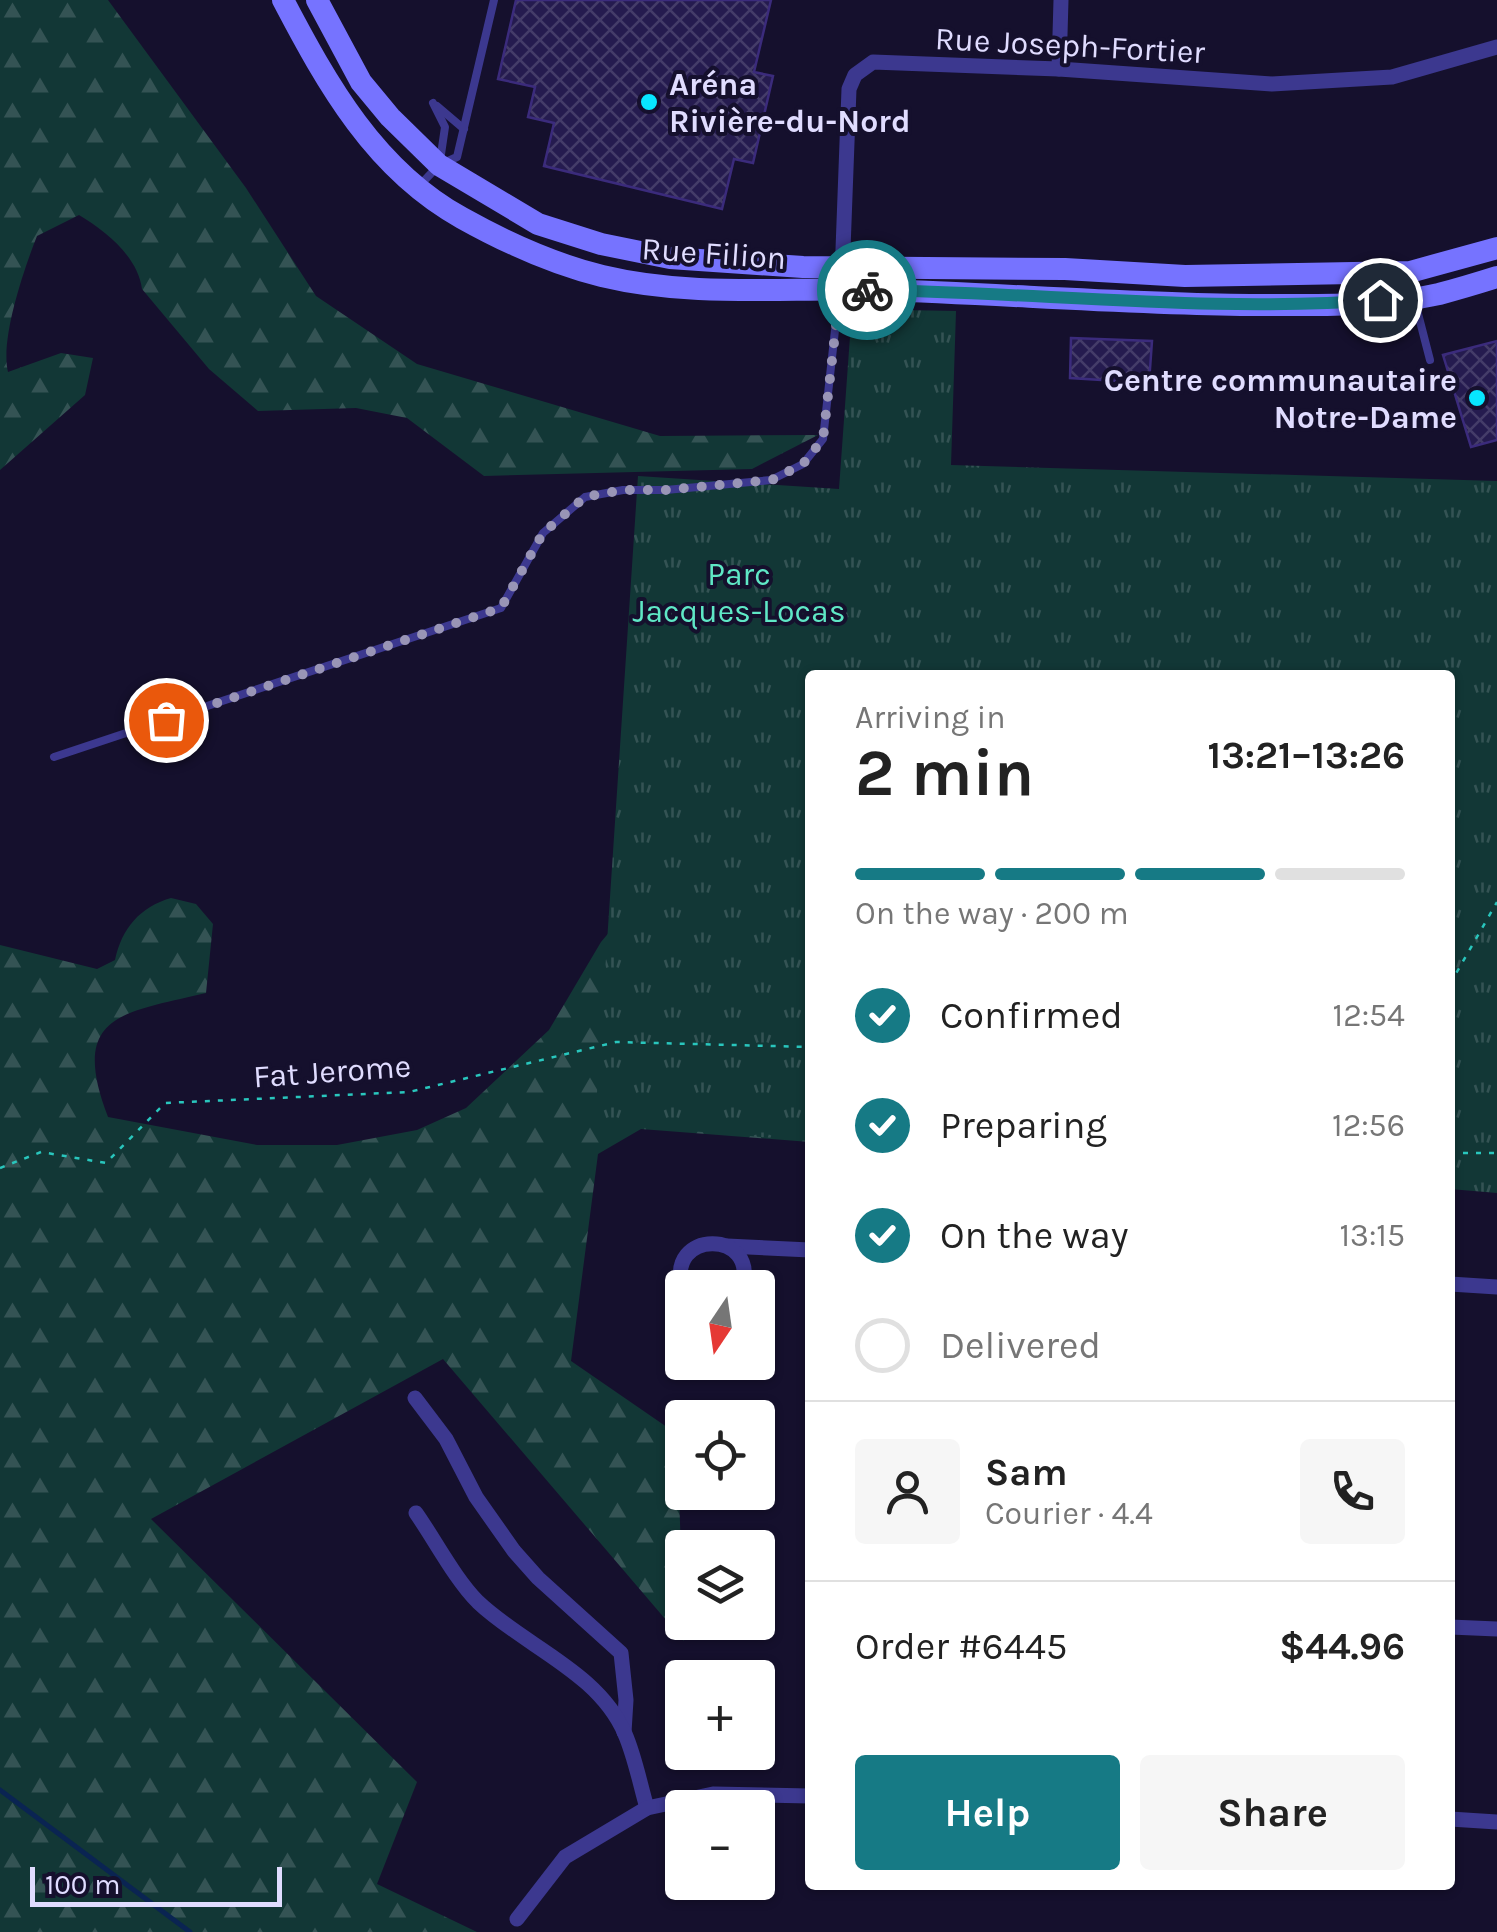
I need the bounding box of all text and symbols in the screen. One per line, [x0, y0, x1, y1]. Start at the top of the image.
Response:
street label: Rue Joseph-Fortier [934, 20, 1206, 71]
place label: Aréna Rivière-du-Nord [669, 66, 911, 140]
marker: Aréna Rivière-du-Nord [638, 91, 660, 113]
street label: Rue Filion [641, 230, 787, 277]
courier [817, 240, 917, 340]
pin [1338, 258, 1423, 343]
icon: bike [840, 263, 895, 318]
icon: home [1353, 273, 1408, 328]
place label: Centre communautaire Notre-Dame [1104, 362, 1457, 436]
marker: Centre communautaire Notre-Dame [1466, 387, 1488, 409]
park label: Parc Jacques-Locas [633, 556, 845, 630]
pin [124, 678, 209, 763]
icon: bag [139, 693, 194, 748]
text: Arriving in [855, 699, 1006, 736]
text: 13:21–13:26 [1208, 733, 1405, 778]
text: 2 min [855, 735, 1034, 811]
text: On the way · 200 m [855, 895, 1129, 932]
icon: check [855, 988, 910, 1043]
text: Confirmed [940, 993, 1123, 1038]
text: 12:54 [1333, 997, 1405, 1034]
street label: Fat Jerome [252, 1048, 412, 1095]
icon: check [855, 1098, 910, 1153]
text: Preparing [940, 1103, 1107, 1148]
text: 12:56 [1332, 1107, 1405, 1144]
icon: check [855, 1208, 910, 1263]
text: On the way [940, 1213, 1128, 1258]
text: 13:15 [1340, 1217, 1405, 1254]
north arrow [665, 1270, 775, 1380]
map controls [665, 1270, 775, 1900]
text: Delivered [940, 1323, 1101, 1368]
button: locate [665, 1400, 775, 1510]
button: person [855, 1439, 960, 1544]
button: phone [1300, 1439, 1405, 1544]
text: Sam [985, 1450, 1068, 1495]
text: Courier · 4.4 [985, 1495, 1153, 1532]
button: layers [665, 1530, 775, 1640]
text: Order #6445 [855, 1624, 1067, 1669]
text: $44.96 [1279, 1624, 1405, 1669]
button: + [665, 1660, 775, 1770]
button: Help [855, 1755, 1120, 1870]
button: Share [1140, 1755, 1405, 1870]
button: − [665, 1790, 775, 1900]
scale bar [30, 1862, 282, 1906]
text: 100 m [45, 1868, 120, 1901]

